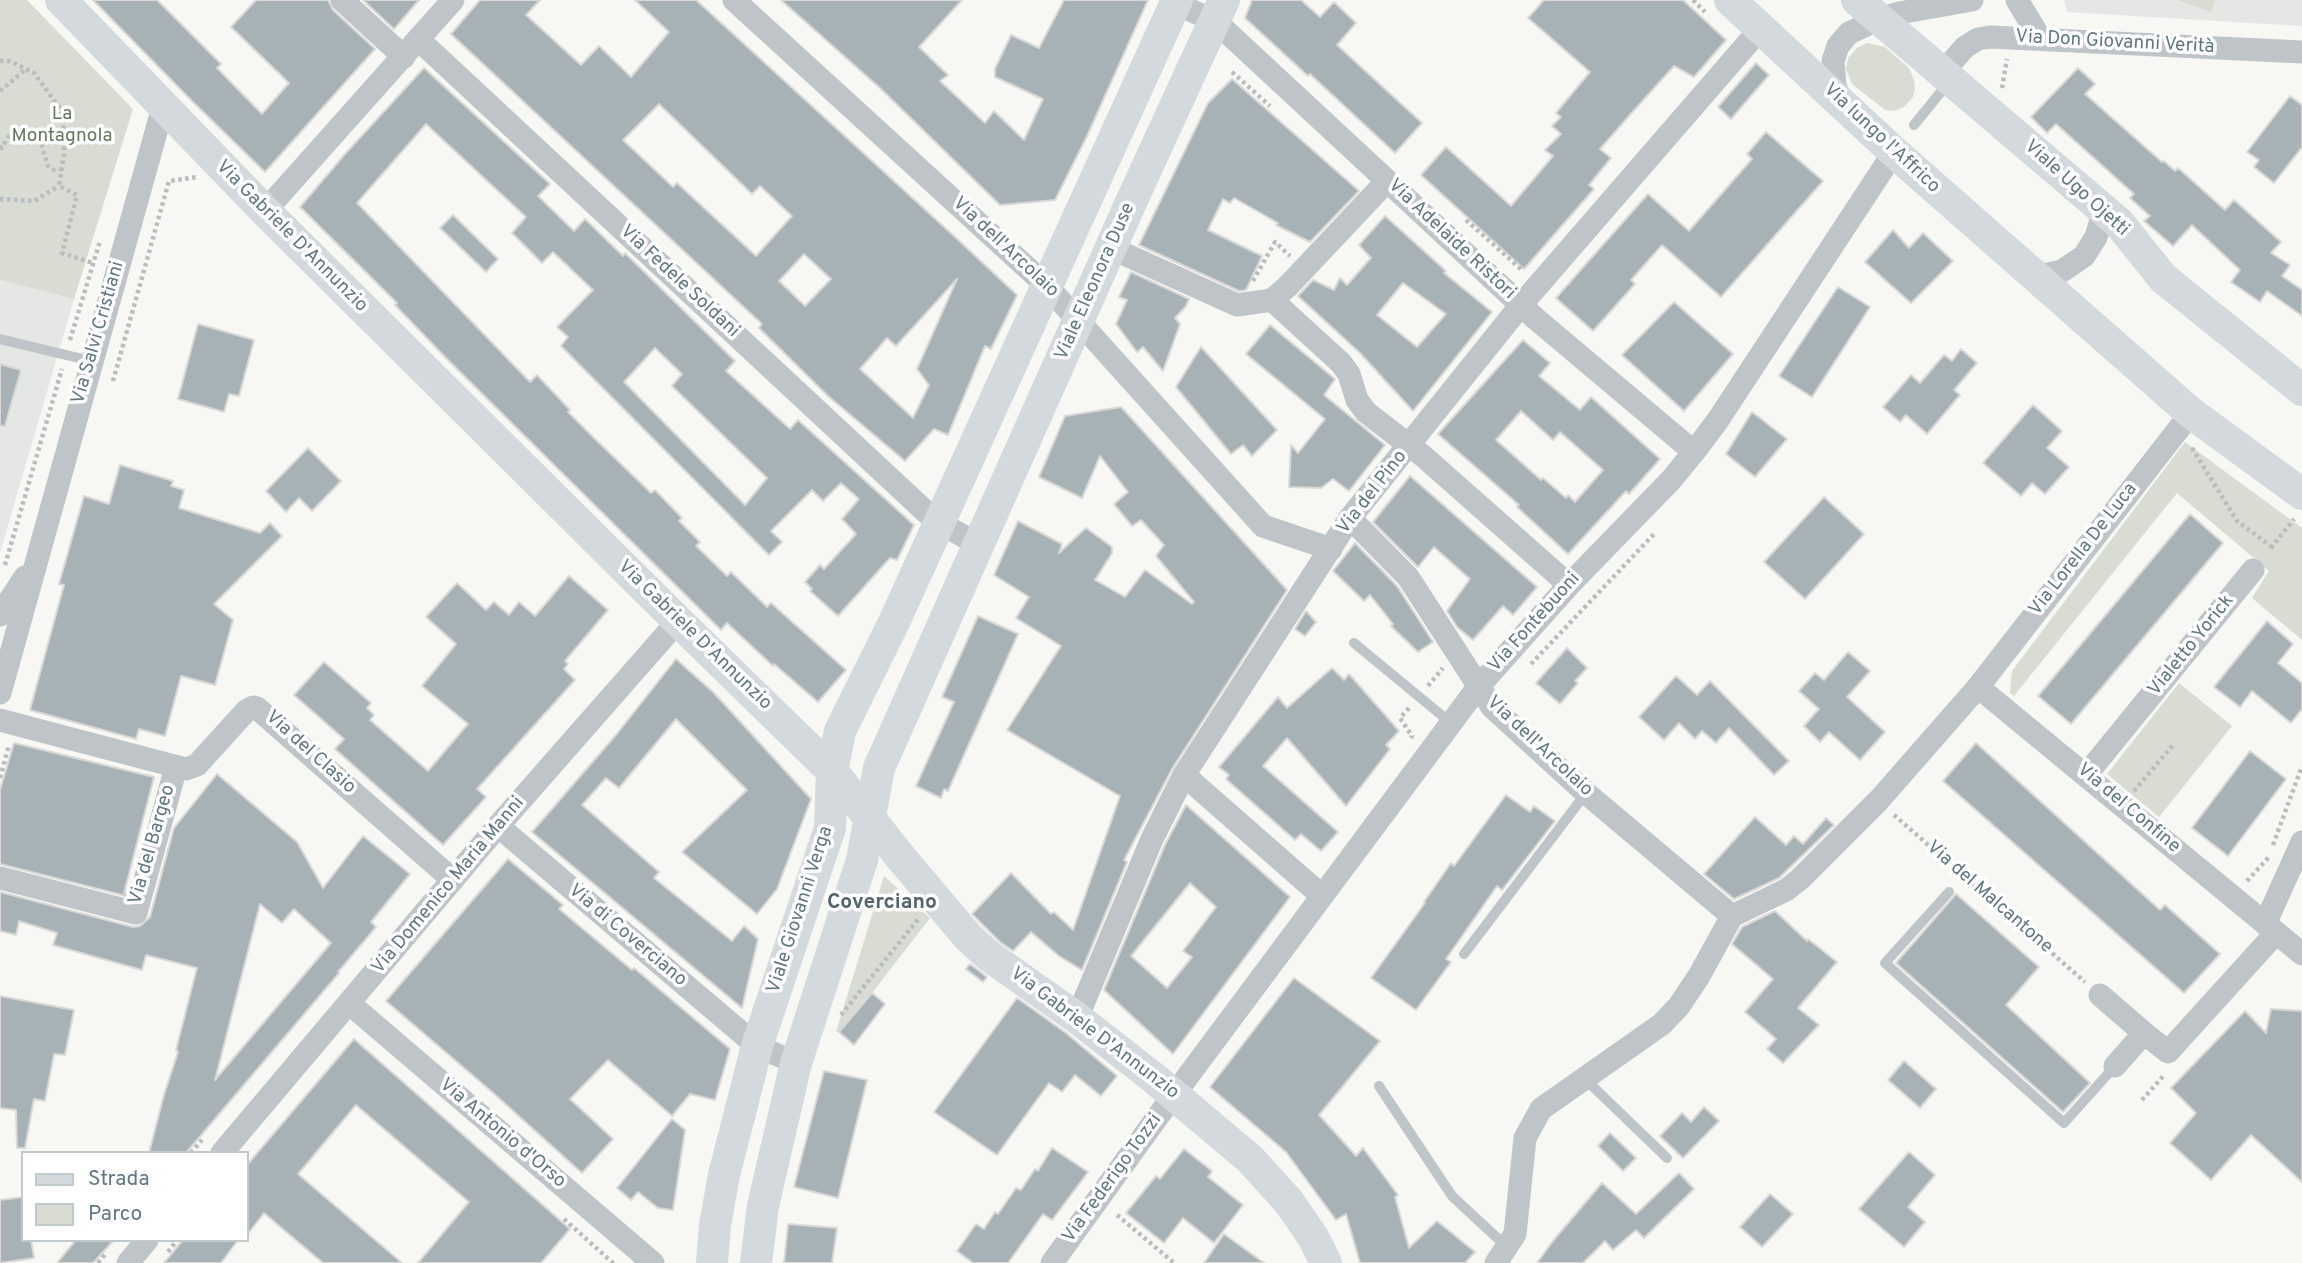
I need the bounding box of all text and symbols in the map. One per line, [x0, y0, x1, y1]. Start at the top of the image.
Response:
street label: Via Don Giovanni Verità [2015, 26, 2215, 60]
street label: Via lungo l'Affrico [1818, 79, 1944, 199]
park label: La Montagnola [12, 104, 112, 148]
street label: Viale Ugo Ojetti [2019, 136, 2133, 242]
street label: Via Gabriele D'Annunzio [210, 156, 372, 318]
street label: Via Adelaide Ristori [1382, 175, 1520, 305]
street label: Via dell'Arcolaio [947, 193, 1063, 303]
street label: Viale Eleonora Duse [1051, 200, 1141, 364]
street label: Via Fedele Soldani [615, 221, 743, 343]
street label: Via Salvi Cristiani [68, 259, 130, 407]
street label: Via del Pino [1333, 446, 1413, 540]
street label: Via Lorella De Luca [2025, 479, 2143, 621]
street label: Via Gabriele D'Annunzio [612, 556, 776, 716]
street label: Via Fontebuoni [1484, 568, 1586, 678]
street label: Vialetto Yorick [2144, 591, 2240, 701]
street label: Via dell'Arcolaio [1481, 692, 1597, 802]
street label: Via del Clasio [260, 707, 360, 799]
street label: Via del Confine [2072, 759, 2184, 859]
street label: Via del Bargeo [125, 782, 181, 908]
street label: Via Domenico Maria Manni [368, 793, 530, 979]
street label: Viale Giovanni Verga [763, 823, 839, 997]
street label: Via del Malcantone [1921, 837, 2057, 959]
street label: Via di Coverciano [563, 880, 691, 992]
district label: Coverciano [827, 891, 937, 917]
street label: Via Gabriele D'Annunzio [1005, 963, 1183, 1105]
street label: Via Antonio d'Orso [434, 1074, 570, 1194]
street label: Via Federigo Tozzi [1058, 1110, 1168, 1248]
legend [21, 1151, 248, 1242]
text: Strada [88, 1166, 149, 1193]
text: Parco [88, 1201, 142, 1228]

